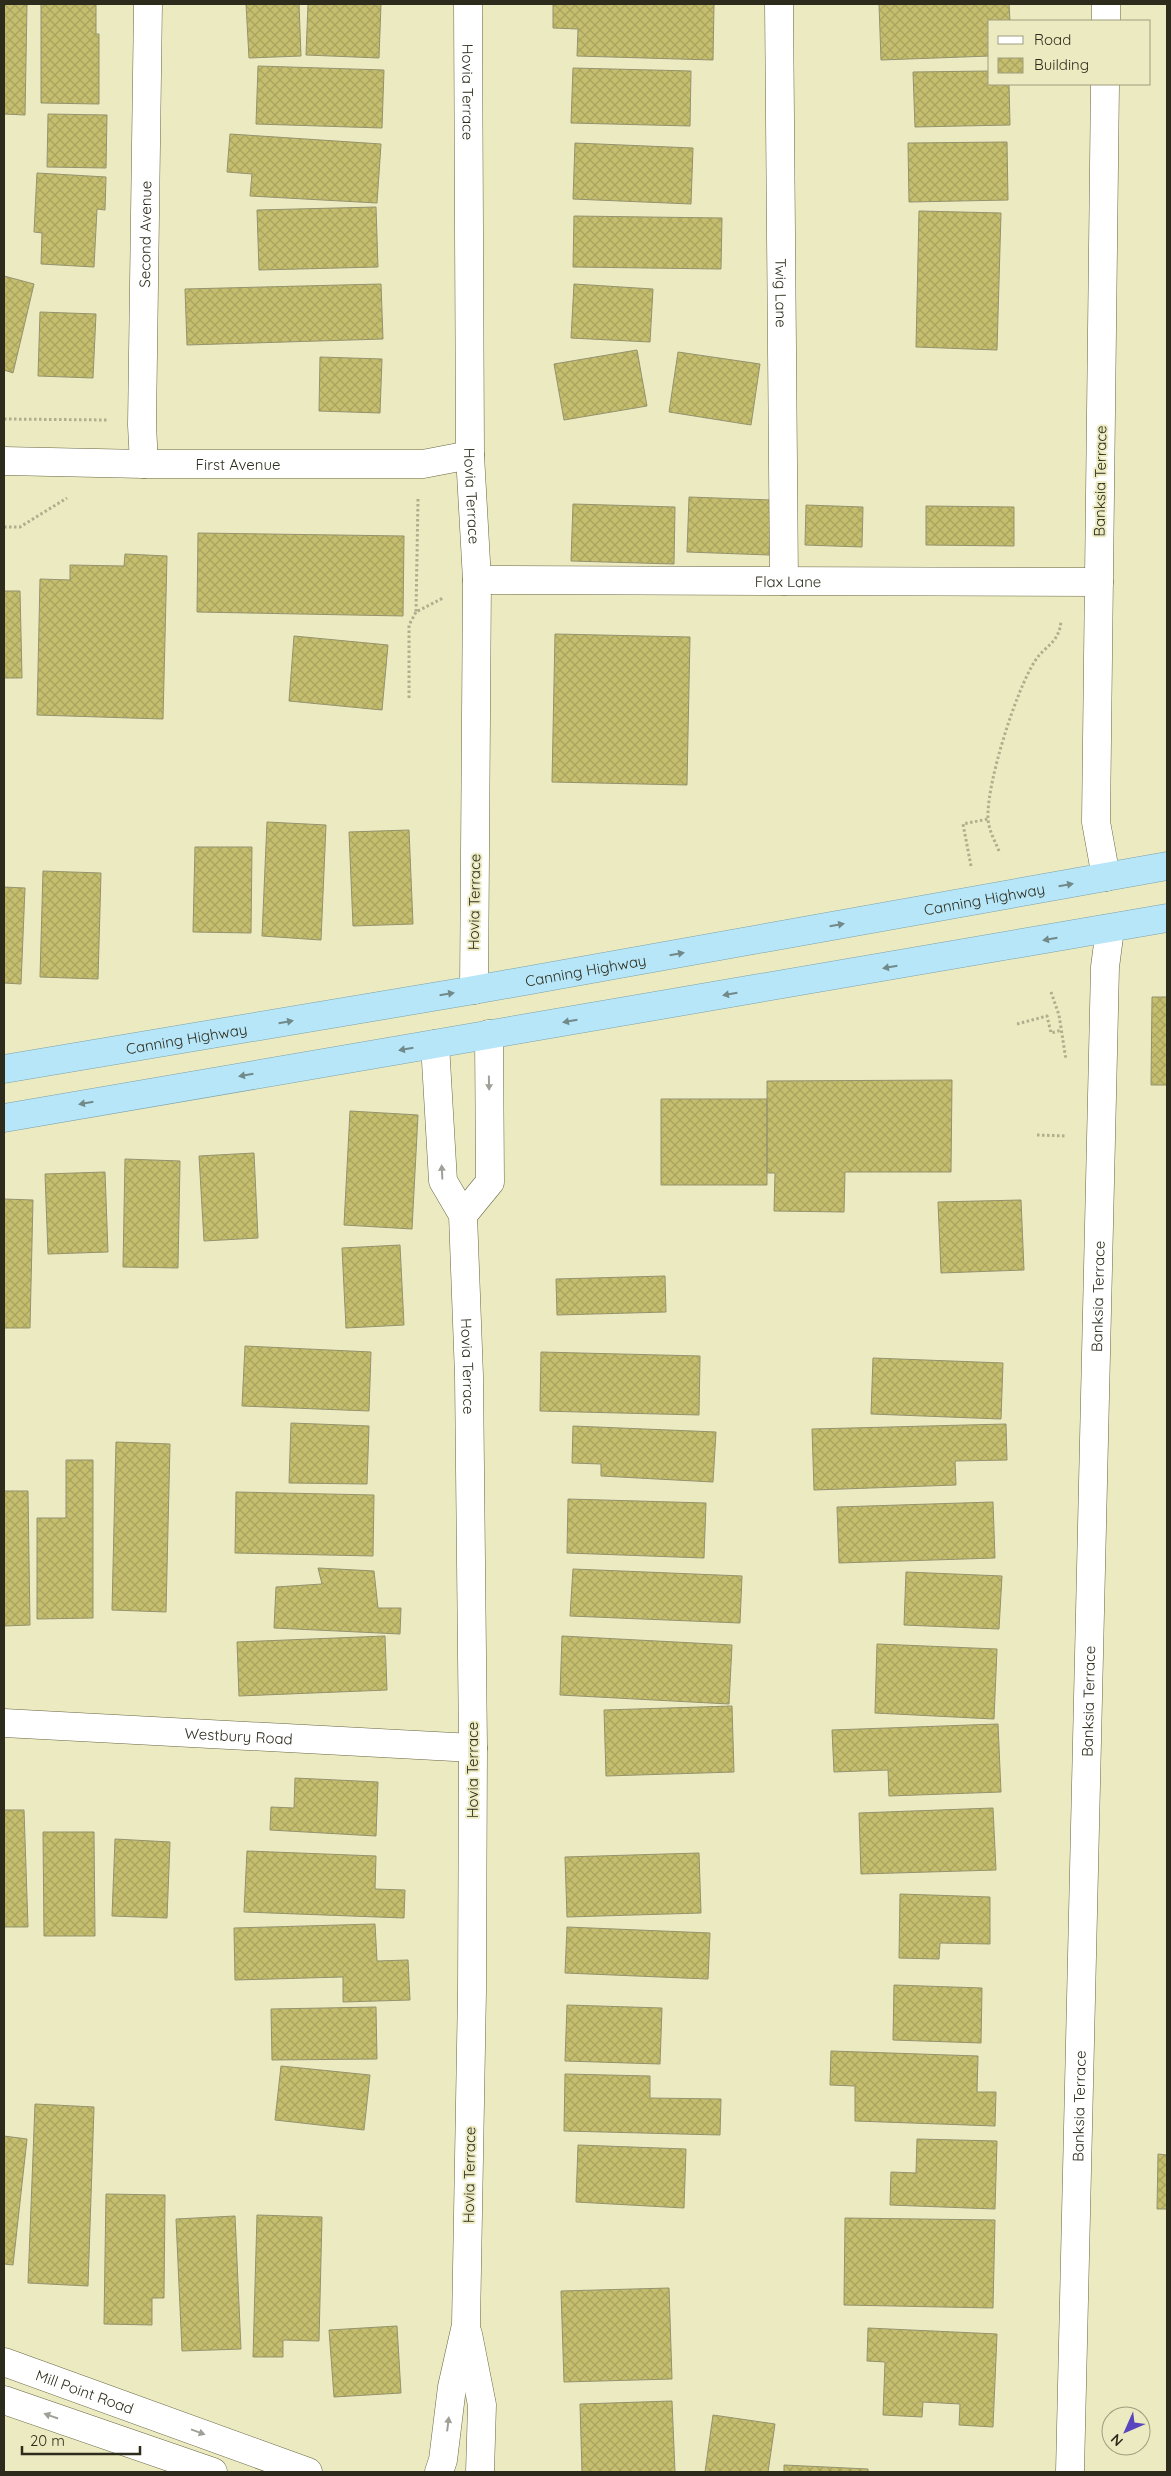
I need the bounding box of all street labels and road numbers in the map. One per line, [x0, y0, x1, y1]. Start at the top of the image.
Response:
street label: Hovia Terrace [459, 44, 478, 140]
street label: Second Avenue [134, 180, 155, 288]
street label: Twig Lane [772, 258, 791, 328]
street label: Banksia Terrace [1090, 425, 1110, 537]
street label: Hovia Terrace [460, 448, 484, 545]
street label: First Avenue [195, 455, 281, 474]
street label: Flax Lane [755, 571, 821, 591]
street label: Hovia Terrace [464, 854, 484, 950]
street label: Canning Highway [922, 879, 1046, 919]
street label: Canning Highway [524, 950, 648, 990]
street label: Canning Highway [124, 1019, 248, 1058]
street label: Banksia Terrace [1087, 1240, 1108, 1352]
street label: Hovia Terrace [457, 1318, 479, 1415]
street label: Banksia Terrace [1077, 1645, 1099, 1757]
street label: Hovia Terrace [463, 1722, 482, 1818]
street label: Westbury Road [184, 1723, 293, 1748]
street label: Banksia Terrace [1068, 2050, 1089, 2162]
street label: Hovia Terrace [459, 2127, 479, 2223]
street label: Mill Point Road [33, 2365, 136, 2418]

